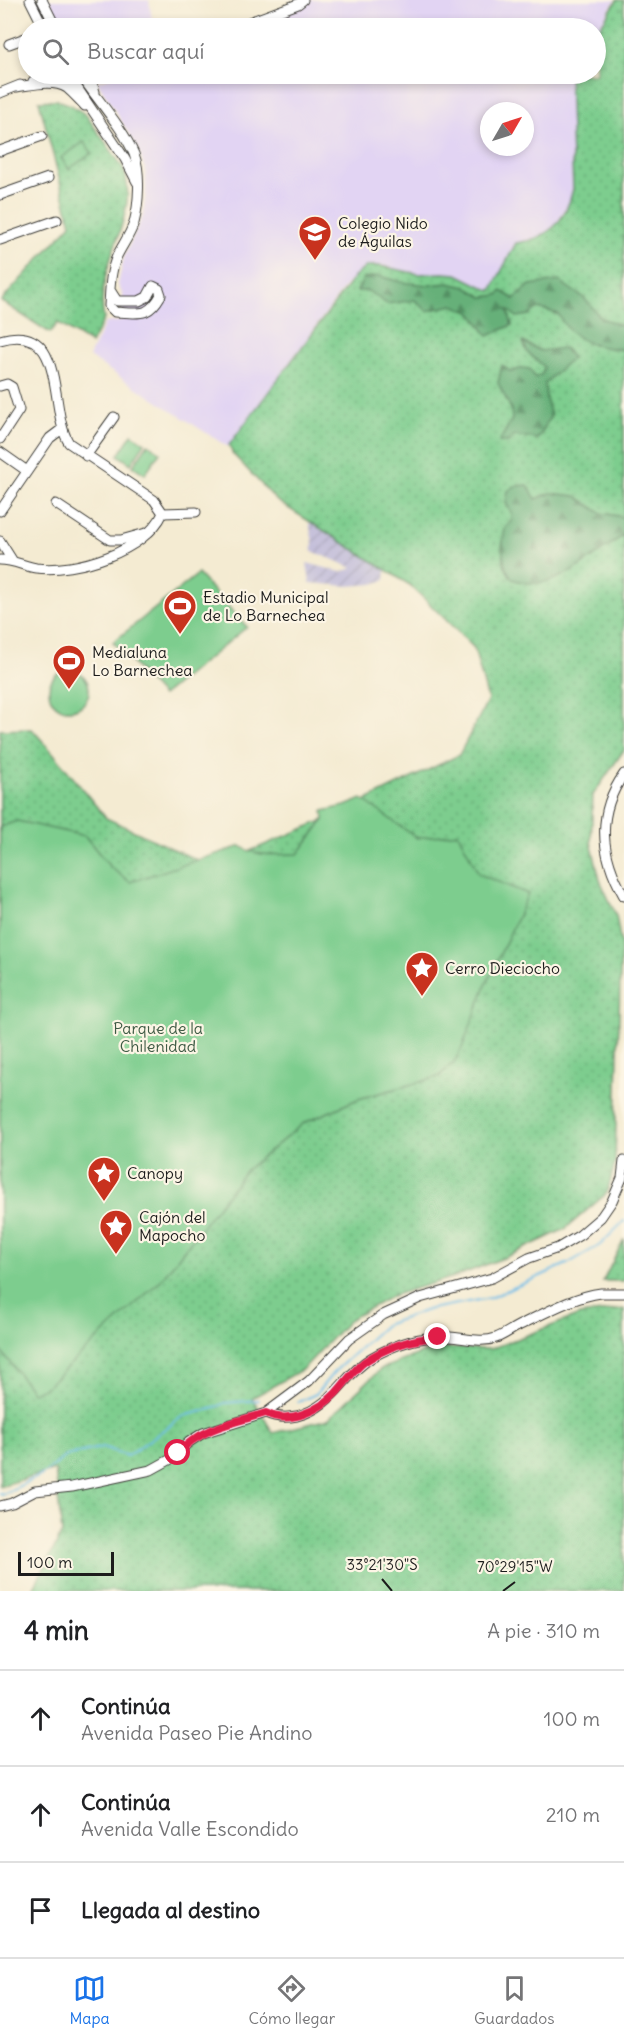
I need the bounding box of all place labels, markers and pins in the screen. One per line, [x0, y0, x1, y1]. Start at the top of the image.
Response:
place label: Colegio Nido de Águilas [338, 213, 428, 251]
school or university icon: Colegio Nido de Águilas [297, 214, 333, 261]
place label: Estadio Municipal de Lo Barnechea [203, 587, 329, 625]
sports icon: Estadio Municipal de Lo Barnechea [162, 588, 198, 635]
place label: Medialuna Lo Barnechea [92, 642, 192, 680]
sports icon: Medialuna Lo Barnechea [51, 643, 87, 690]
place icon: Cerro Dieciocho [404, 950, 440, 997]
place label: Cerro Dieciocho [445, 958, 560, 978]
place icon: Canopy [86, 1155, 122, 1202]
place label: Canopy [127, 1163, 183, 1183]
place label: Cajón del Mapocho [139, 1207, 206, 1245]
place icon: Cajón del Mapocho [98, 1208, 134, 1255]

